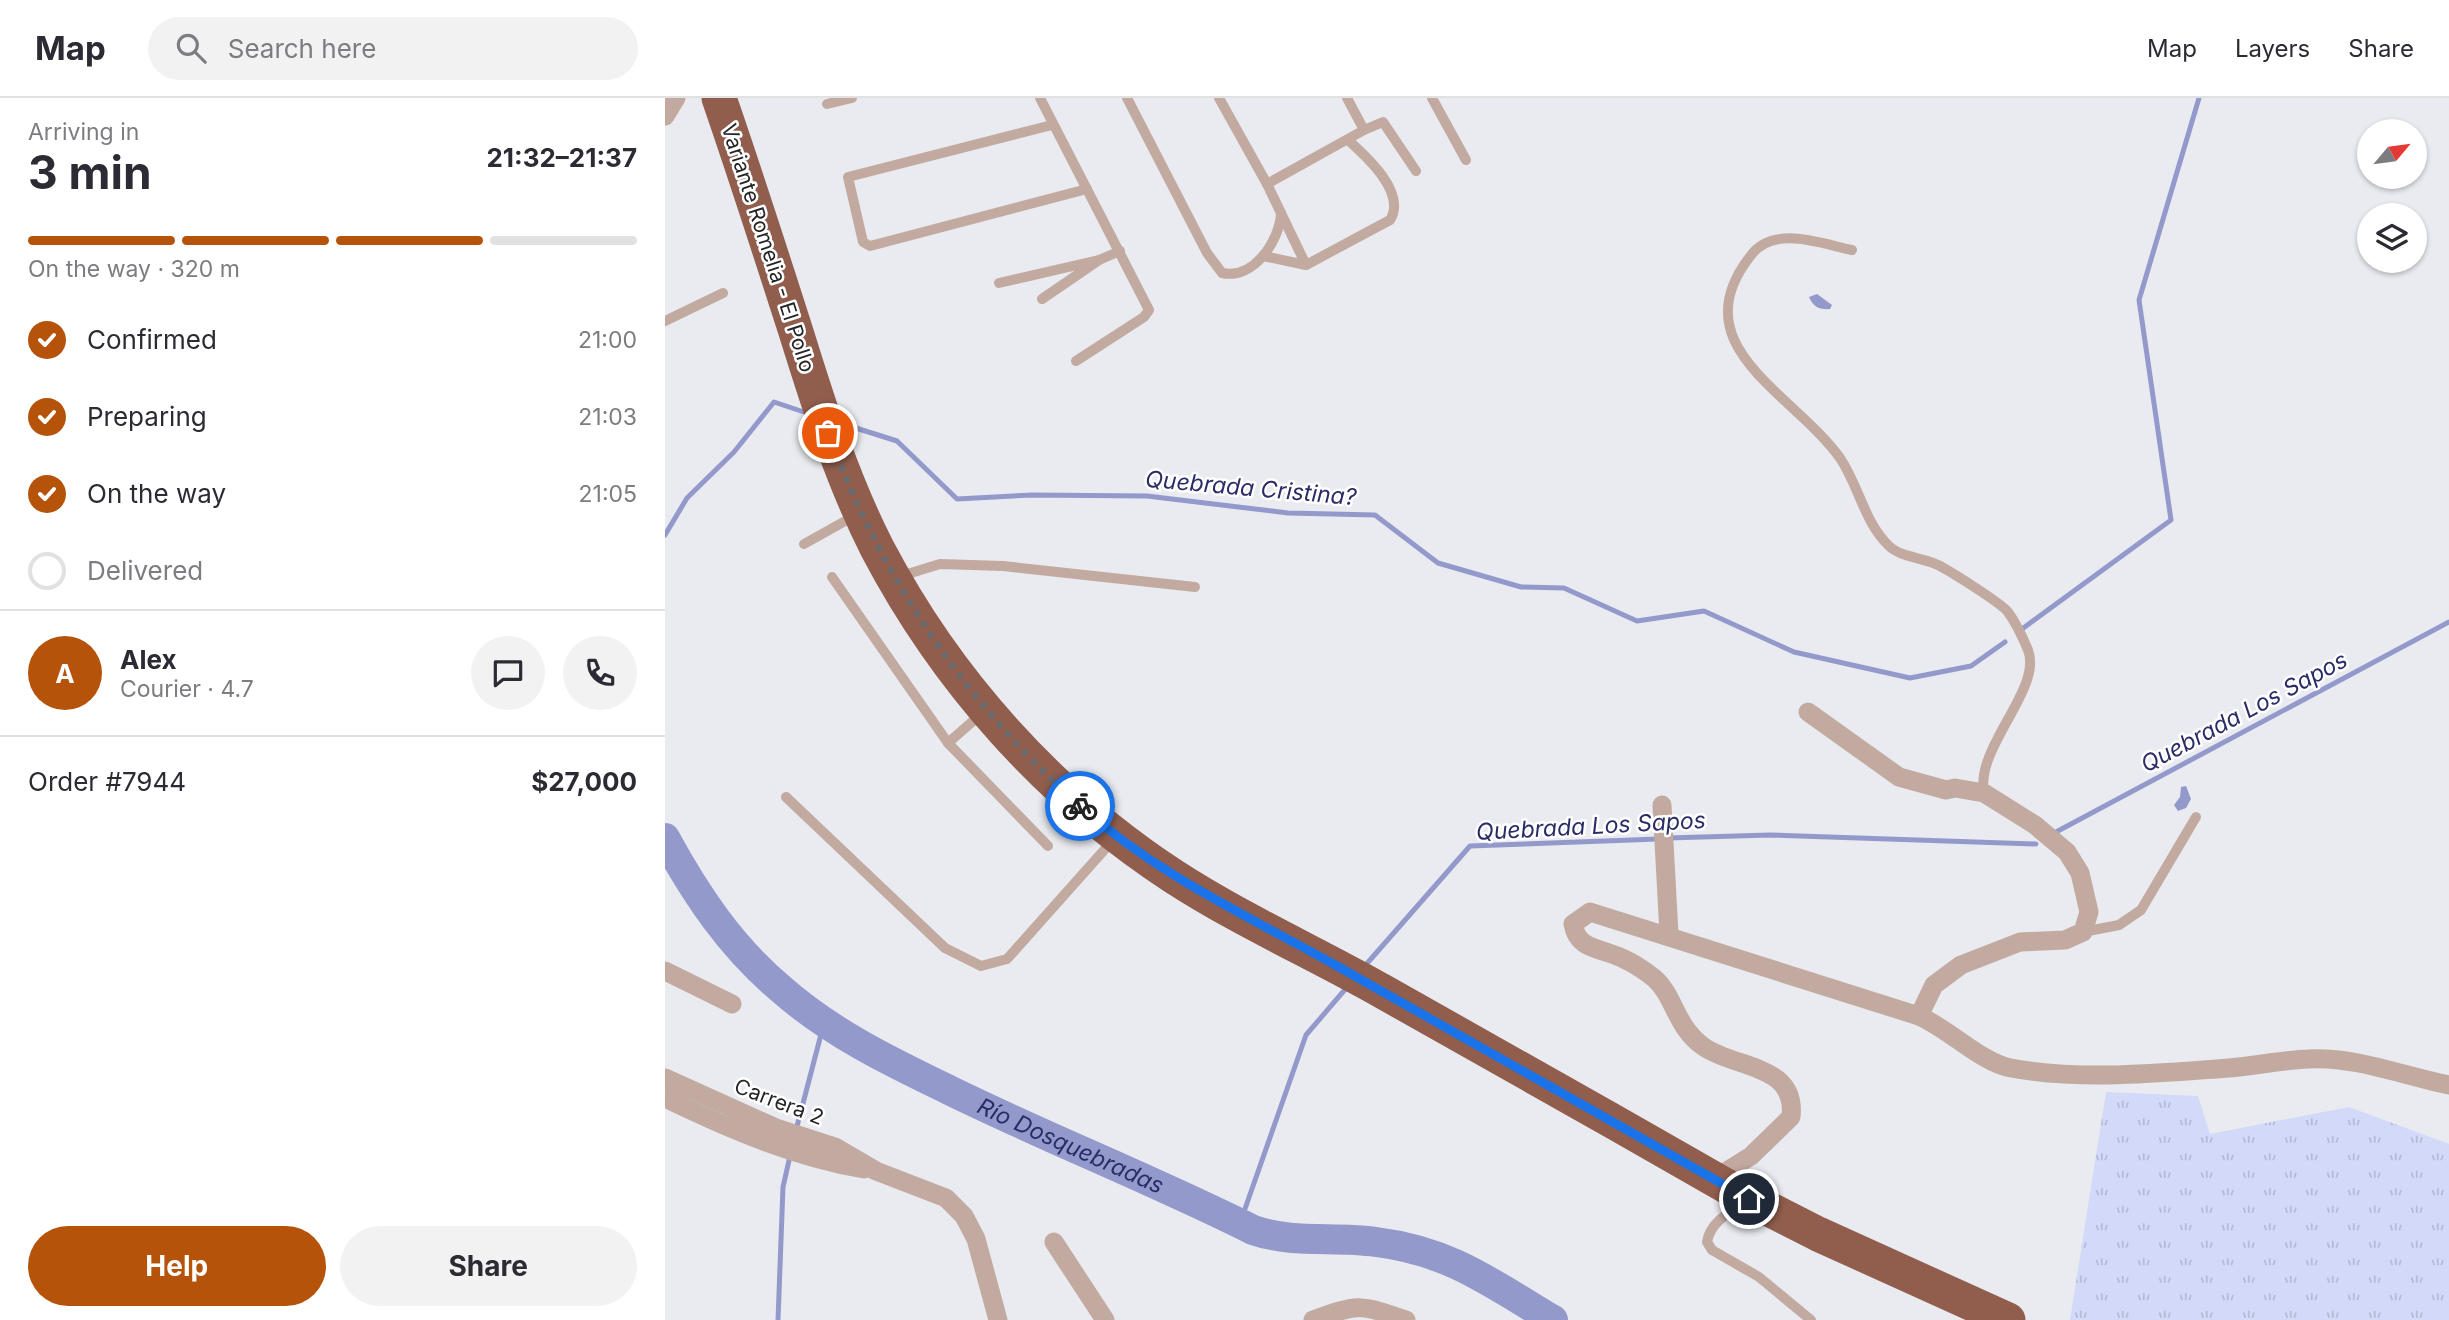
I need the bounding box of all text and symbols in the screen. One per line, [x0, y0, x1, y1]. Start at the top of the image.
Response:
search box [148, 17, 638, 80]
text: Map [35, 28, 106, 68]
icon: search [172, 29, 210, 67]
text: Search here [228, 33, 376, 64]
text: Map [2147, 34, 2197, 63]
text: Layers [2235, 34, 2310, 63]
text: Share [2348, 34, 2414, 63]
text: Arriving in [28, 118, 139, 146]
north arrow [2357, 119, 2427, 189]
map controls [2357, 119, 2427, 273]
street label: Variante Romelia - El Pollo [716, 120, 820, 375]
text: 21:32–21:37 [486, 142, 637, 173]
text: 3 min [28, 144, 152, 200]
button: layers [2357, 203, 2427, 273]
text: On the way · 320 m [28, 255, 240, 283]
icon: check [28, 321, 66, 359]
text: Confirmed [87, 324, 217, 355]
text: 21:00 [578, 326, 637, 354]
icon: check [28, 398, 66, 436]
text: Preparing [87, 401, 207, 432]
text: 21:03 [578, 403, 637, 431]
pin [798, 403, 858, 463]
icon: bag [809, 414, 847, 452]
water label: Quebrada Cristina? [1144, 465, 1359, 511]
icon: check [28, 475, 66, 513]
text: On the way [87, 478, 226, 509]
text: 21:05 [579, 480, 637, 508]
text: Delivered [87, 555, 203, 586]
button: chat [471, 636, 545, 710]
button: phone [563, 636, 637, 710]
text: Alex [120, 644, 177, 675]
water label: Quebrada Los Sapos [2136, 646, 2352, 778]
text: A [55, 658, 75, 689]
text: Courier · 4.7 [120, 675, 254, 703]
text: Order #7944 [28, 766, 186, 797]
text: $27,000 [531, 766, 637, 797]
courier [1045, 771, 1115, 841]
icon: bike [1061, 787, 1099, 825]
water label: Quebrada Los Sapos [1475, 806, 1707, 846]
street label: Carrera 2 [731, 1073, 827, 1130]
water label: Río Dosquebradas [973, 1092, 1168, 1200]
pin [1719, 1169, 1779, 1229]
icon: home [1730, 1180, 1768, 1218]
button: Help [28, 1226, 326, 1306]
button: Share [340, 1226, 637, 1306]

